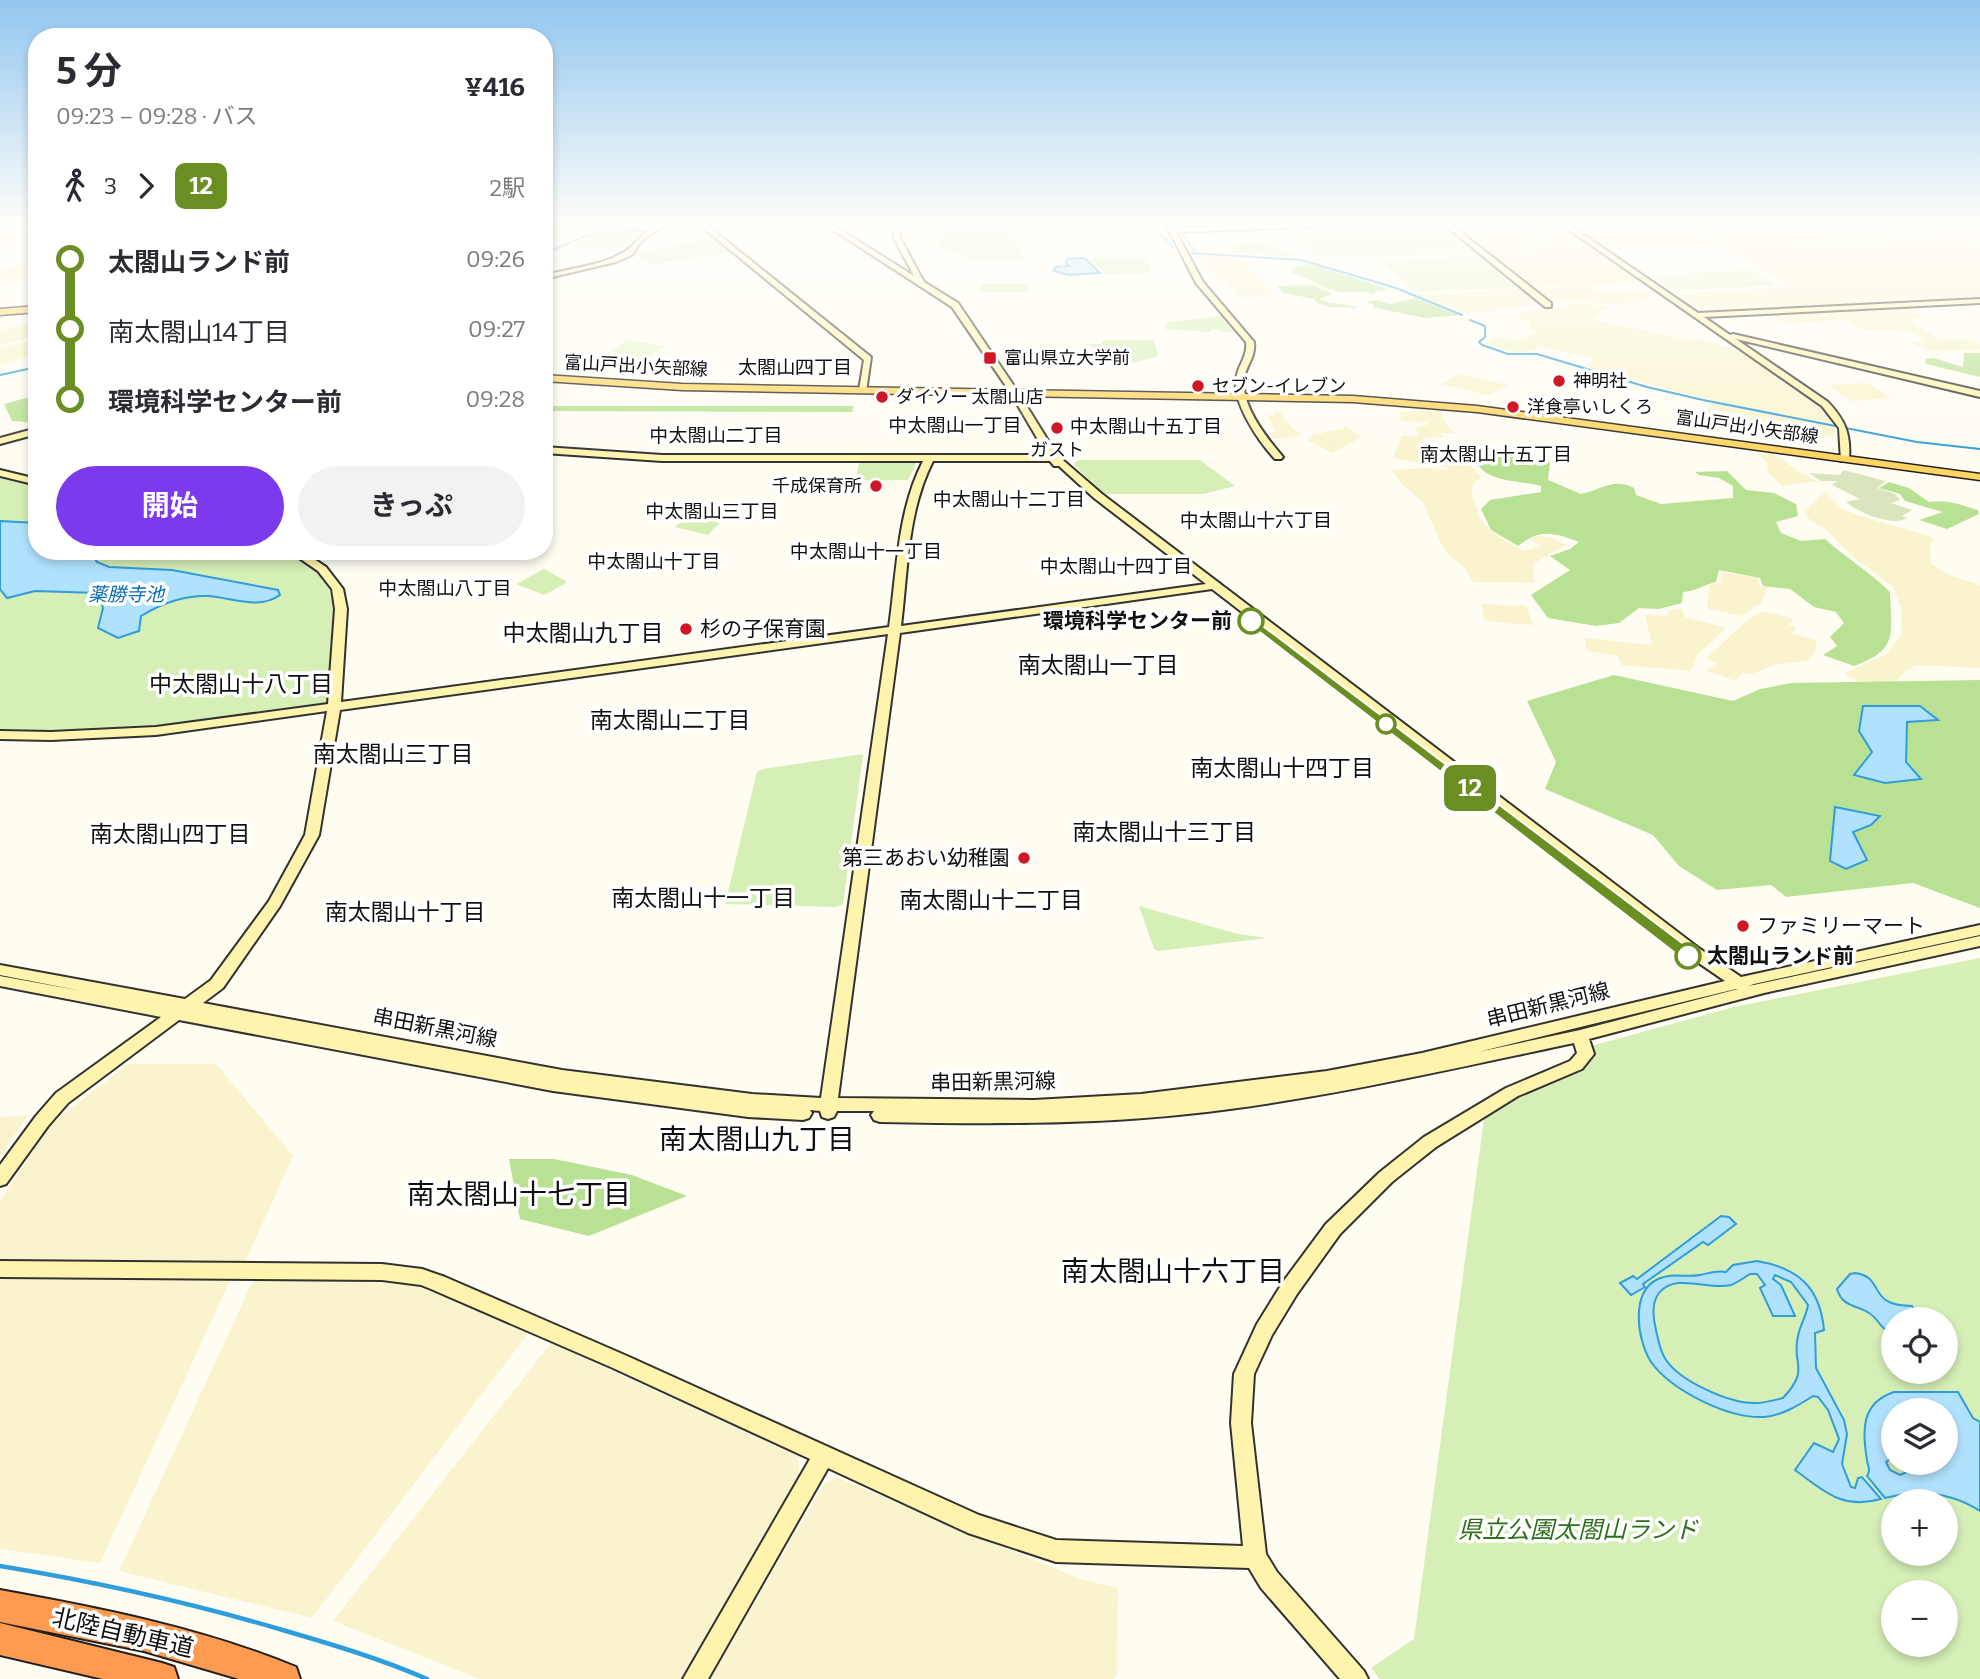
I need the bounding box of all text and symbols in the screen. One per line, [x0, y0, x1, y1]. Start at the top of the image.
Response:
text: 5 分 [56, 48, 122, 94]
text: ¥416 [464, 72, 525, 103]
text: 09:23 – 09:28 · バス [56, 102, 258, 130]
icon: walk [56, 167, 94, 205]
icon: forward [127, 167, 165, 205]
text: 3 [104, 172, 117, 200]
text: 12 [189, 172, 213, 200]
text: 2駅 [489, 174, 525, 202]
text: 09:26 [466, 245, 525, 273]
text: 太閤山ランド前 [108, 247, 290, 278]
text: 09:27 [468, 315, 525, 343]
text: 南太閤山14丁目 [108, 317, 290, 348]
place label: 富山県立大学前 [1004, 347, 1130, 369]
marker: 富山県立大学前 [982, 350, 998, 366]
street label: 富山戸出小矢部線 [564, 351, 708, 381]
district label: 太閤山四丁目 [738, 356, 852, 379]
place label: 神明社 [1573, 370, 1627, 392]
marker: 神明社 [1551, 373, 1567, 389]
place label: セブン-イレブン [1212, 375, 1346, 397]
marker: セブン-イレブン [1190, 378, 1206, 394]
text: 09:28 [466, 385, 525, 413]
place label: ダイソー 太閤山店 [896, 386, 1044, 408]
text: 環境科学センター前 [108, 387, 342, 418]
marker: ダイソー 太閤山店 [874, 389, 890, 405]
place label: 洋食亭いしくろ [1527, 396, 1653, 418]
marker: 洋食亭いしくろ [1505, 399, 1521, 415]
street label: 富山戸出小矢部線 [1674, 406, 1820, 448]
district label: 中太閤山一丁目 [888, 414, 1022, 437]
district label: 中太閤山十五丁目 [1070, 415, 1222, 438]
marker: ガスト [1049, 420, 1065, 436]
district label: 中太閤山二丁目 [649, 424, 783, 447]
place label: ガスト [1030, 439, 1084, 461]
district label: 南太閤山十五丁目 [1420, 443, 1572, 466]
button: 開始 [56, 466, 284, 546]
button: きっぷ [298, 466, 525, 546]
place label: 千成保育所 [772, 475, 862, 497]
marker: 千成保育所 [868, 478, 884, 494]
district label: 中太閤山十二丁目 [933, 488, 1085, 511]
district label: 中太閤山三丁目 [645, 500, 779, 523]
district label: 中太閤山十六丁目 [1180, 509, 1332, 532]
district label: 中太閤山十一丁目 [790, 540, 942, 563]
district label: 中太閤山十丁目 [587, 550, 721, 573]
district label: 中太閤山十四丁目 [1040, 555, 1192, 578]
district label: 中太閤山八丁目 [378, 577, 512, 600]
water label: 薬勝寺池 [88, 583, 166, 606]
place label: 環境科学センター前 [1043, 608, 1232, 634]
marker: 環境科学センター前 [1238, 608, 1264, 634]
place label: 杉の子保育園 [700, 616, 826, 642]
district label: 中太閤山九丁目 [503, 619, 664, 647]
marker: 杉の子保育園 [678, 621, 694, 637]
district label: 南太閤山一丁目 [1018, 651, 1179, 679]
district label: 中太閤山十八丁目 [149, 670, 333, 698]
district label: 南太閤山二丁目 [590, 706, 751, 734]
unlabelled marker [1376, 714, 1396, 734]
district label: 南太閤山三丁目 [313, 740, 474, 768]
district label: 南太閤山十四丁目 [1190, 754, 1374, 782]
line badge: 12 [1438, 765, 1502, 811]
text: 12 [1458, 774, 1482, 802]
district label: 南太閤山十三丁目 [1072, 818, 1256, 846]
district label: 南太閤山四丁目 [90, 820, 251, 848]
place label: 第三あおい幼稚園 [842, 845, 1010, 871]
marker: 第三あおい幼稚園 [1016, 850, 1032, 866]
district label: 南太閤山十一丁目 [611, 884, 795, 912]
district label: 南太閤山十二丁目 [899, 886, 1083, 914]
district label: 南太閤山十丁目 [325, 898, 486, 926]
place label: ファミリーマート [1757, 913, 1925, 939]
marker: ファミリーマート [1735, 918, 1751, 934]
marker: 太閤山ランド前 [1675, 943, 1701, 969]
place label: 太閤山ランド前 [1707, 943, 1854, 969]
street label: 串田新黒河線 [1484, 977, 1612, 1033]
street label: 串田新黒河線 [371, 1003, 499, 1053]
street label: 串田新黒河線 [930, 1068, 1056, 1096]
district label: 南太閤山九丁目 [659, 1123, 855, 1156]
district label: 南太閤山十七丁目 [407, 1178, 631, 1211]
district label: 南太閤山十六丁目 [1061, 1255, 1285, 1288]
map controls [1881, 1307, 1958, 1657]
button: locate [1881, 1307, 1958, 1384]
button: layers [1881, 1398, 1958, 1475]
button: + [1881, 1489, 1958, 1566]
park label: 県立公園太閤山ランド [1458, 1516, 1699, 1544]
button: − [1881, 1580, 1958, 1657]
street label: 北陸自動車道 [50, 1603, 196, 1663]

